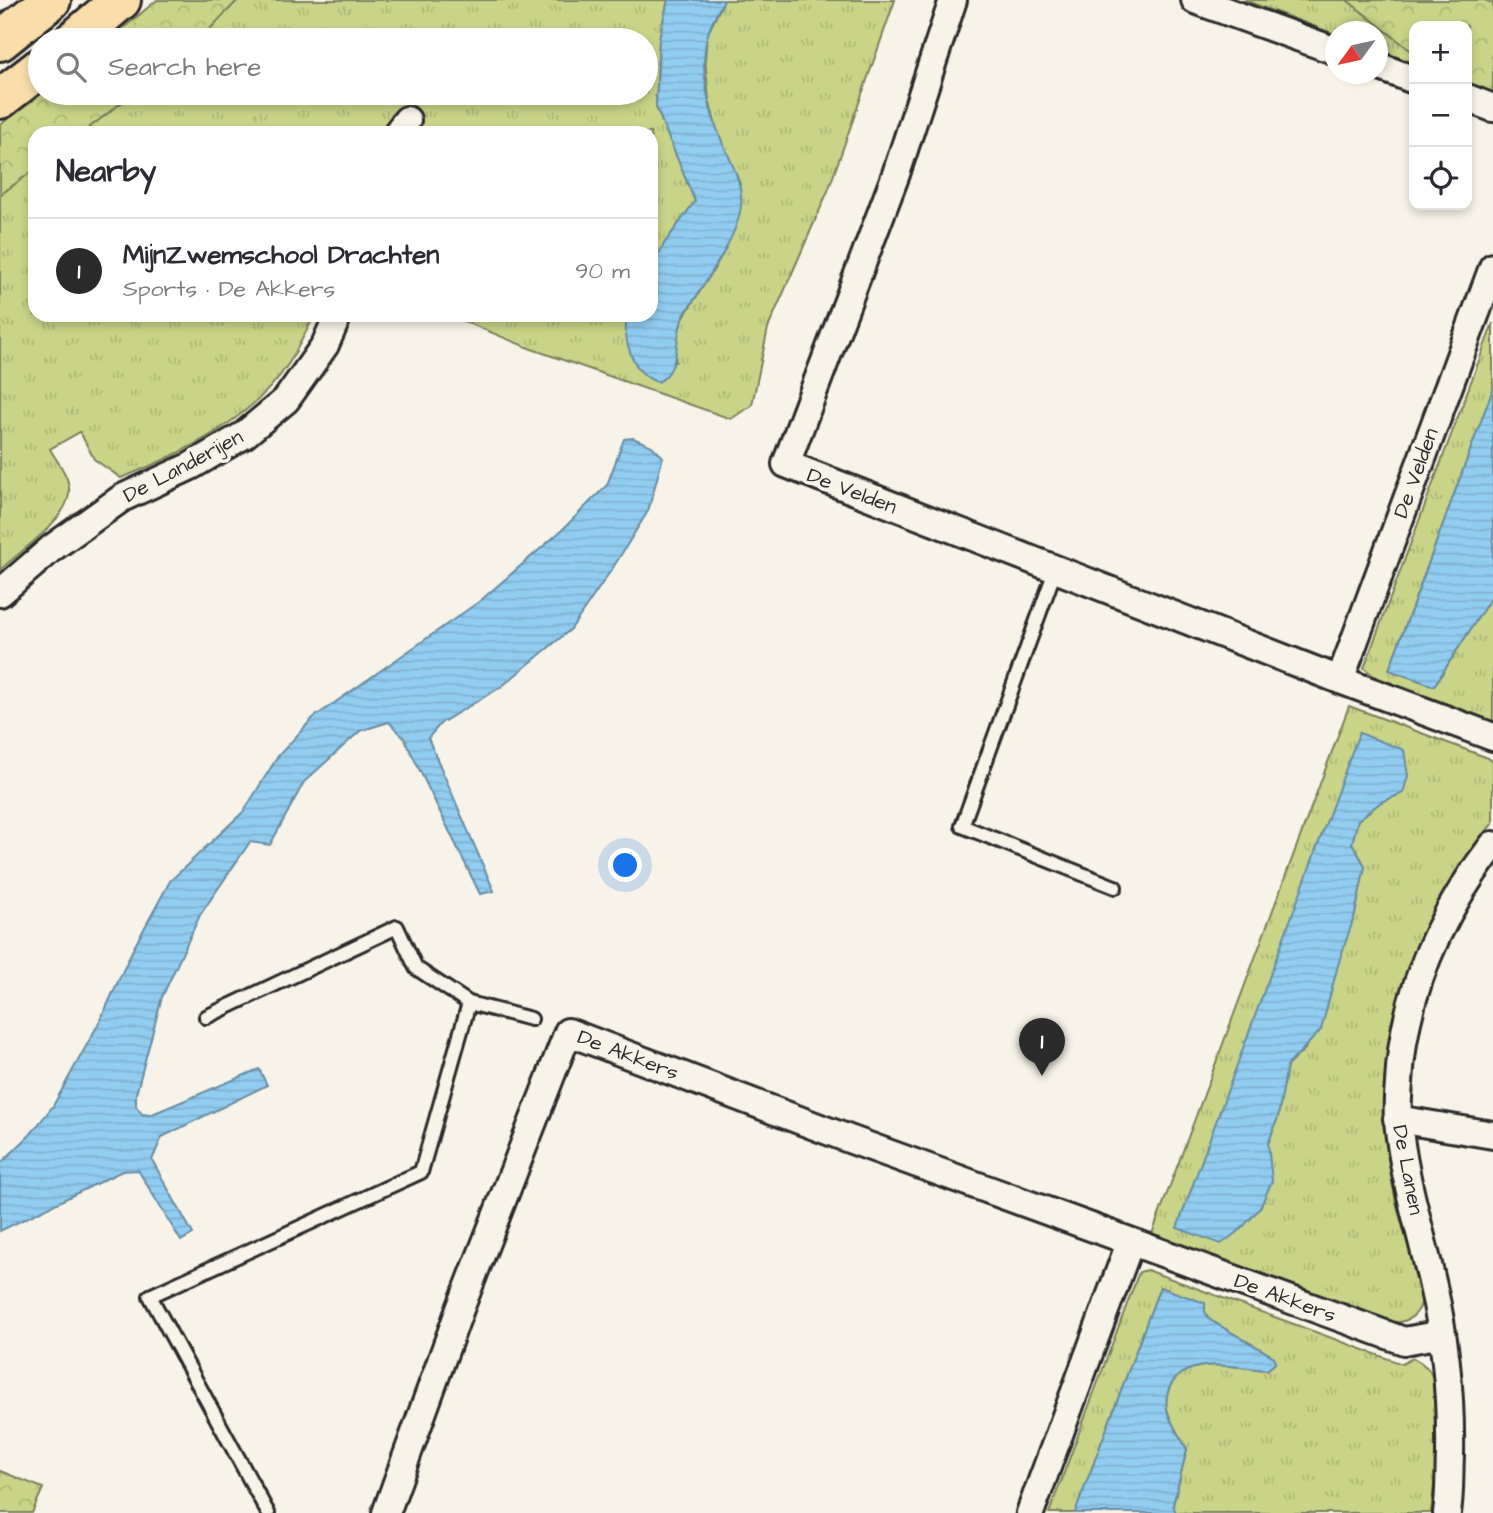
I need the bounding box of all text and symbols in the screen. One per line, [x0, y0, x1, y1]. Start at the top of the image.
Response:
north arrow [1325, 21, 1388, 84]
map controls [1409, 21, 1472, 210]
button: + [1409, 21, 1472, 84]
search box [28, 28, 658, 105]
icon: search [52, 48, 90, 86]
text: Search here [108, 49, 261, 85]
button: − [1409, 84, 1472, 147]
button: locate [1409, 147, 1472, 210]
text: Nearby [56, 151, 156, 193]
text: MijnZwemschool Drachten [123, 237, 439, 273]
text: 1 [78, 255, 80, 287]
text: 90 m [575, 255, 630, 287]
text: Sports · De Akkers [123, 273, 335, 305]
street label: De Landerijen [118, 422, 248, 510]
street label: De Velden [1386, 424, 1446, 522]
street label: De Velden [803, 461, 901, 521]
your location [608, 848, 642, 882]
pin: 1 [1019, 1018, 1065, 1076]
street label: De Akkers [573, 1022, 683, 1088]
street label: De Lanen [1385, 1123, 1431, 1217]
street label: De Akkers [1230, 1266, 1340, 1330]

